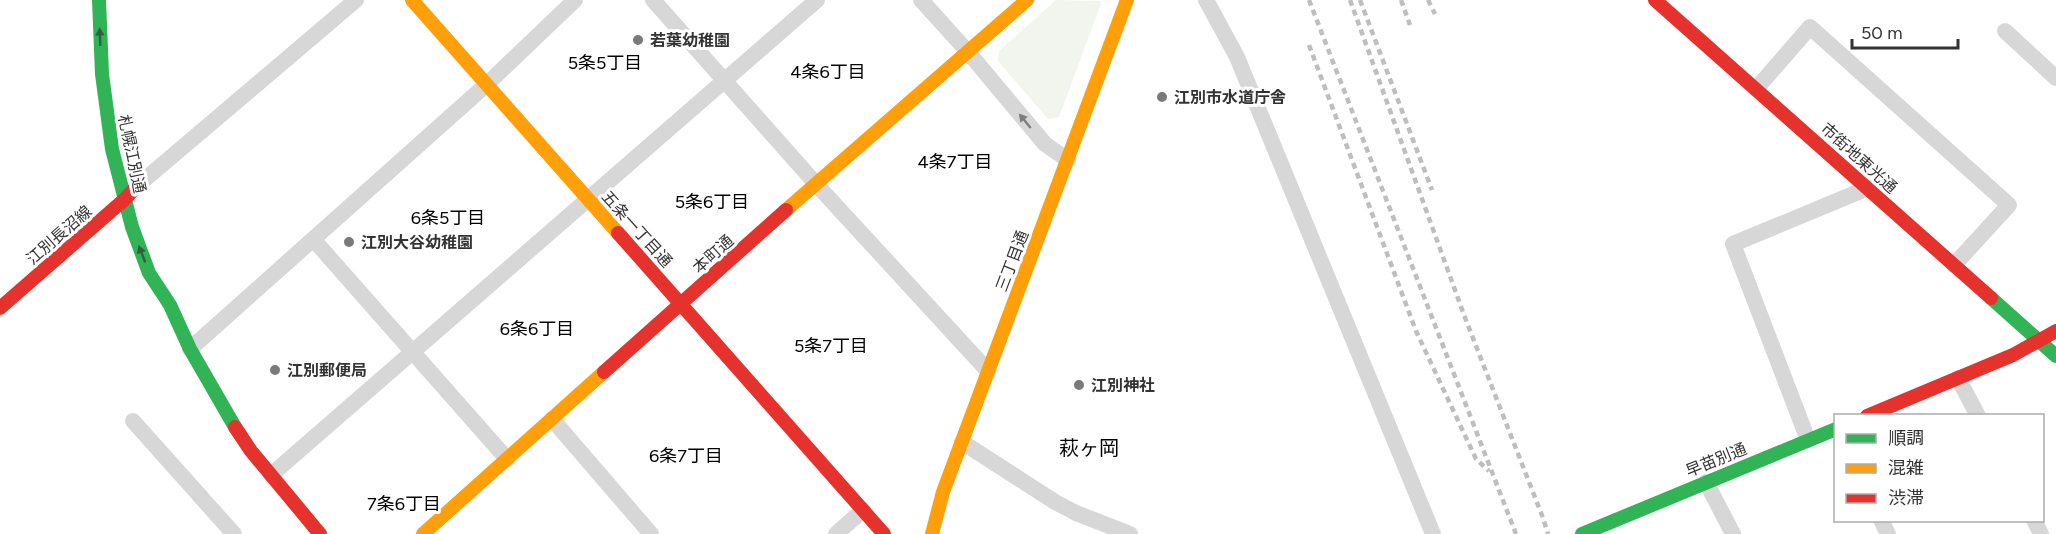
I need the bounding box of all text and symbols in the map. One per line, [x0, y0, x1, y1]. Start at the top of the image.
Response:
scale bar [1852, 12, 1958, 50]
text: 50 m [1861, 22, 1903, 44]
one-way arrow [96, 28, 105, 47]
place label: 若葉幼稚園 [650, 31, 730, 50]
marker: 若葉幼稚園 [631, 33, 645, 47]
district label: 5条5丁目 [568, 52, 642, 74]
district label: 4条6丁目 [790, 61, 866, 83]
place label: 江別市水道庁舎 [1174, 88, 1286, 107]
marker: 江別市水道庁舎 [1155, 90, 1169, 104]
street label: 札幌江別通 [114, 113, 150, 195]
one-way arrow [1019, 113, 1032, 129]
street label: 市街地東光通 [1817, 119, 1901, 197]
district label: 4条7丁目 [918, 151, 992, 173]
street label: 五条一丁目通 [598, 187, 676, 271]
district label: 5条6丁目 [675, 191, 749, 213]
street label: 江別長沼線 [23, 202, 95, 268]
district label: 6条5丁目 [411, 207, 485, 229]
street label: 三丁目通 [992, 228, 1032, 294]
street label: 本町通 [689, 231, 737, 277]
place label: 江別大谷幼稚園 [361, 233, 473, 252]
marker: 江別大谷幼稚園 [342, 235, 356, 249]
one-way arrow [136, 245, 146, 263]
district label: 6条6丁目 [500, 318, 574, 340]
district label: 5条7丁目 [794, 335, 868, 357]
place label: 江別郵便局 [287, 361, 367, 380]
marker: 江別郵便局 [268, 363, 282, 377]
place label: 江別神社 [1091, 376, 1155, 395]
marker: 江別神社 [1072, 378, 1086, 392]
legend [1834, 414, 2044, 522]
text: 順調 [1888, 427, 1924, 449]
district label: 萩ヶ岡 [1059, 436, 1119, 460]
street label: 早苗別通 [1683, 439, 1749, 481]
district label: 6条7丁目 [649, 445, 723, 467]
text: 混雑 [1888, 457, 1924, 479]
text: 渋滞 [1888, 487, 1924, 509]
district label: 7条6丁目 [367, 493, 441, 515]

